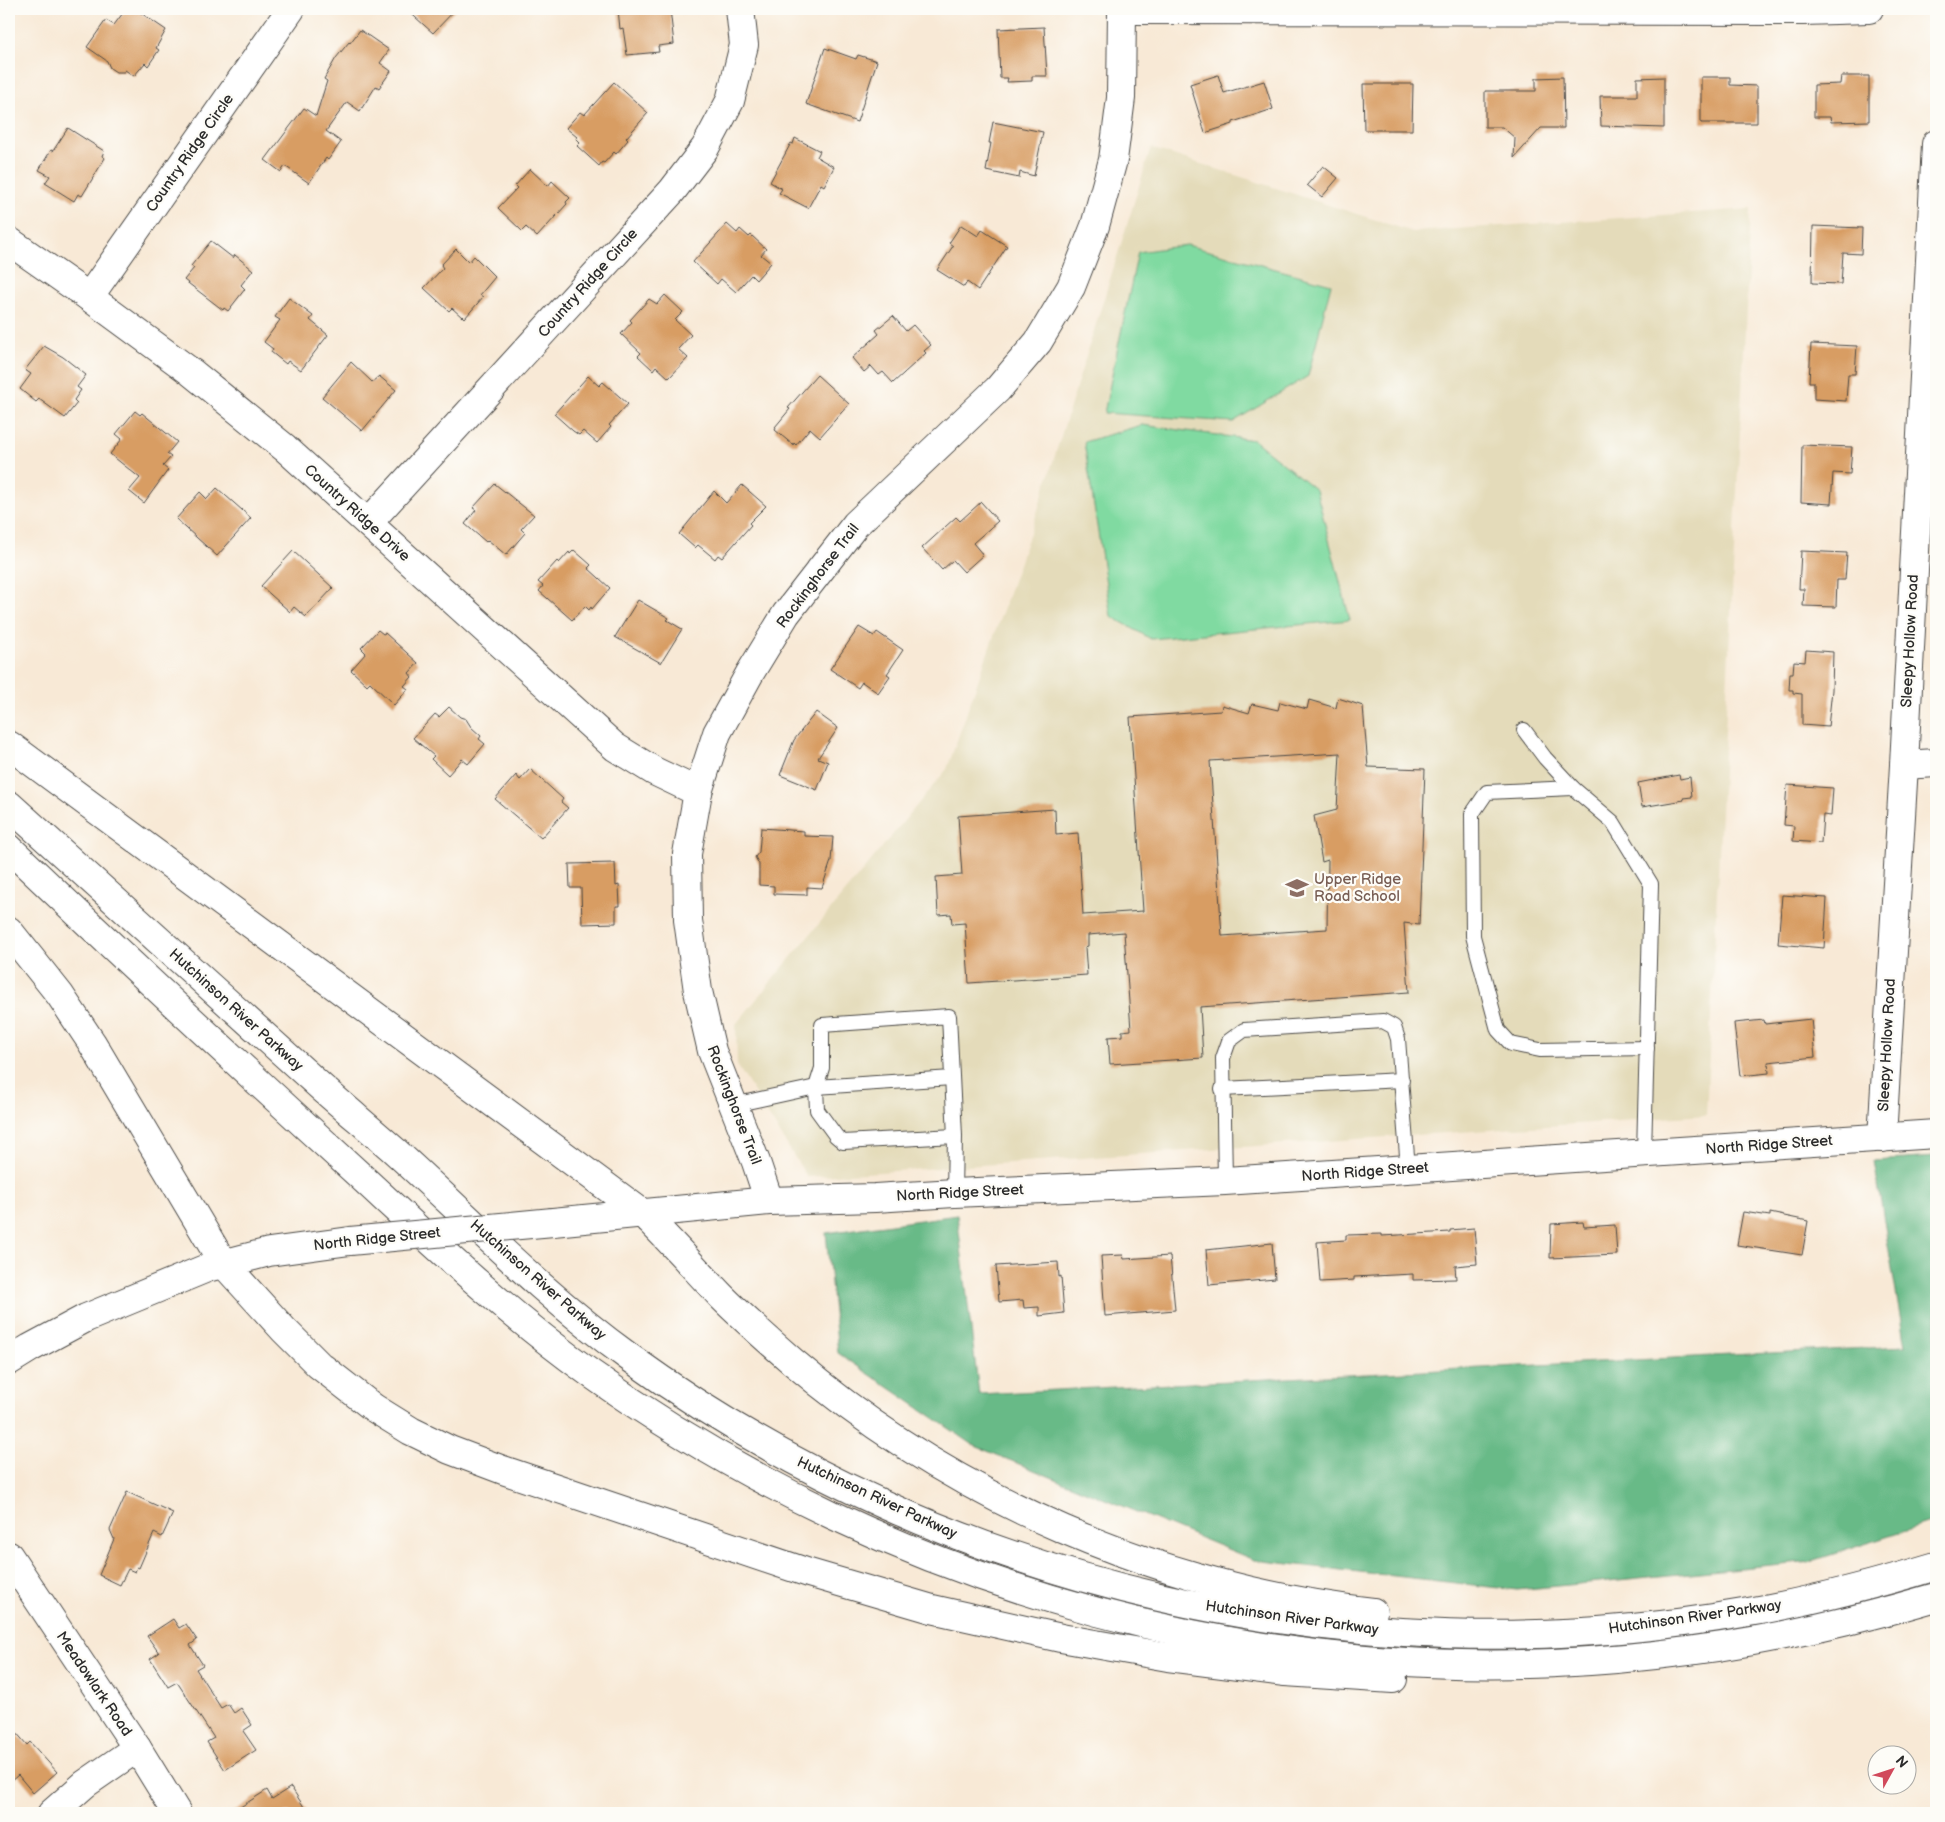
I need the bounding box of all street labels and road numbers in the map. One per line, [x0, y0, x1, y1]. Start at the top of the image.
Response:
street label: Country Ridge Circle [142, 90, 238, 216]
street label: Country Ridge Circle [534, 224, 642, 341]
street label: Country Ridge Drive [300, 460, 414, 566]
street label: Rockinghorse Trail [772, 520, 864, 632]
street label: Sleepy Hollow Road [1897, 574, 1923, 708]
street label: Hutchinson River Parkway [165, 945, 307, 1076]
street label: Sleepy Hollow Road [1874, 978, 1900, 1112]
street label: Rockinghorse Trail [703, 1043, 765, 1167]
street label: North Ridge Street [1705, 1131, 1834, 1159]
street label: North Ridge Street [1301, 1158, 1430, 1186]
street label: North Ridge Street [896, 1180, 1025, 1206]
street label: Hutchinson River Parkway [466, 1216, 610, 1345]
street label: North Ridge Street [313, 1223, 442, 1255]
street label: Hutchinson River Parkway [794, 1453, 960, 1544]
street label: Hutchinson River Parkway [1607, 1595, 1783, 1639]
street label: Hutchinson River Parkway [1204, 1596, 1380, 1640]
street label: Meadowlark Road [52, 1628, 136, 1740]

